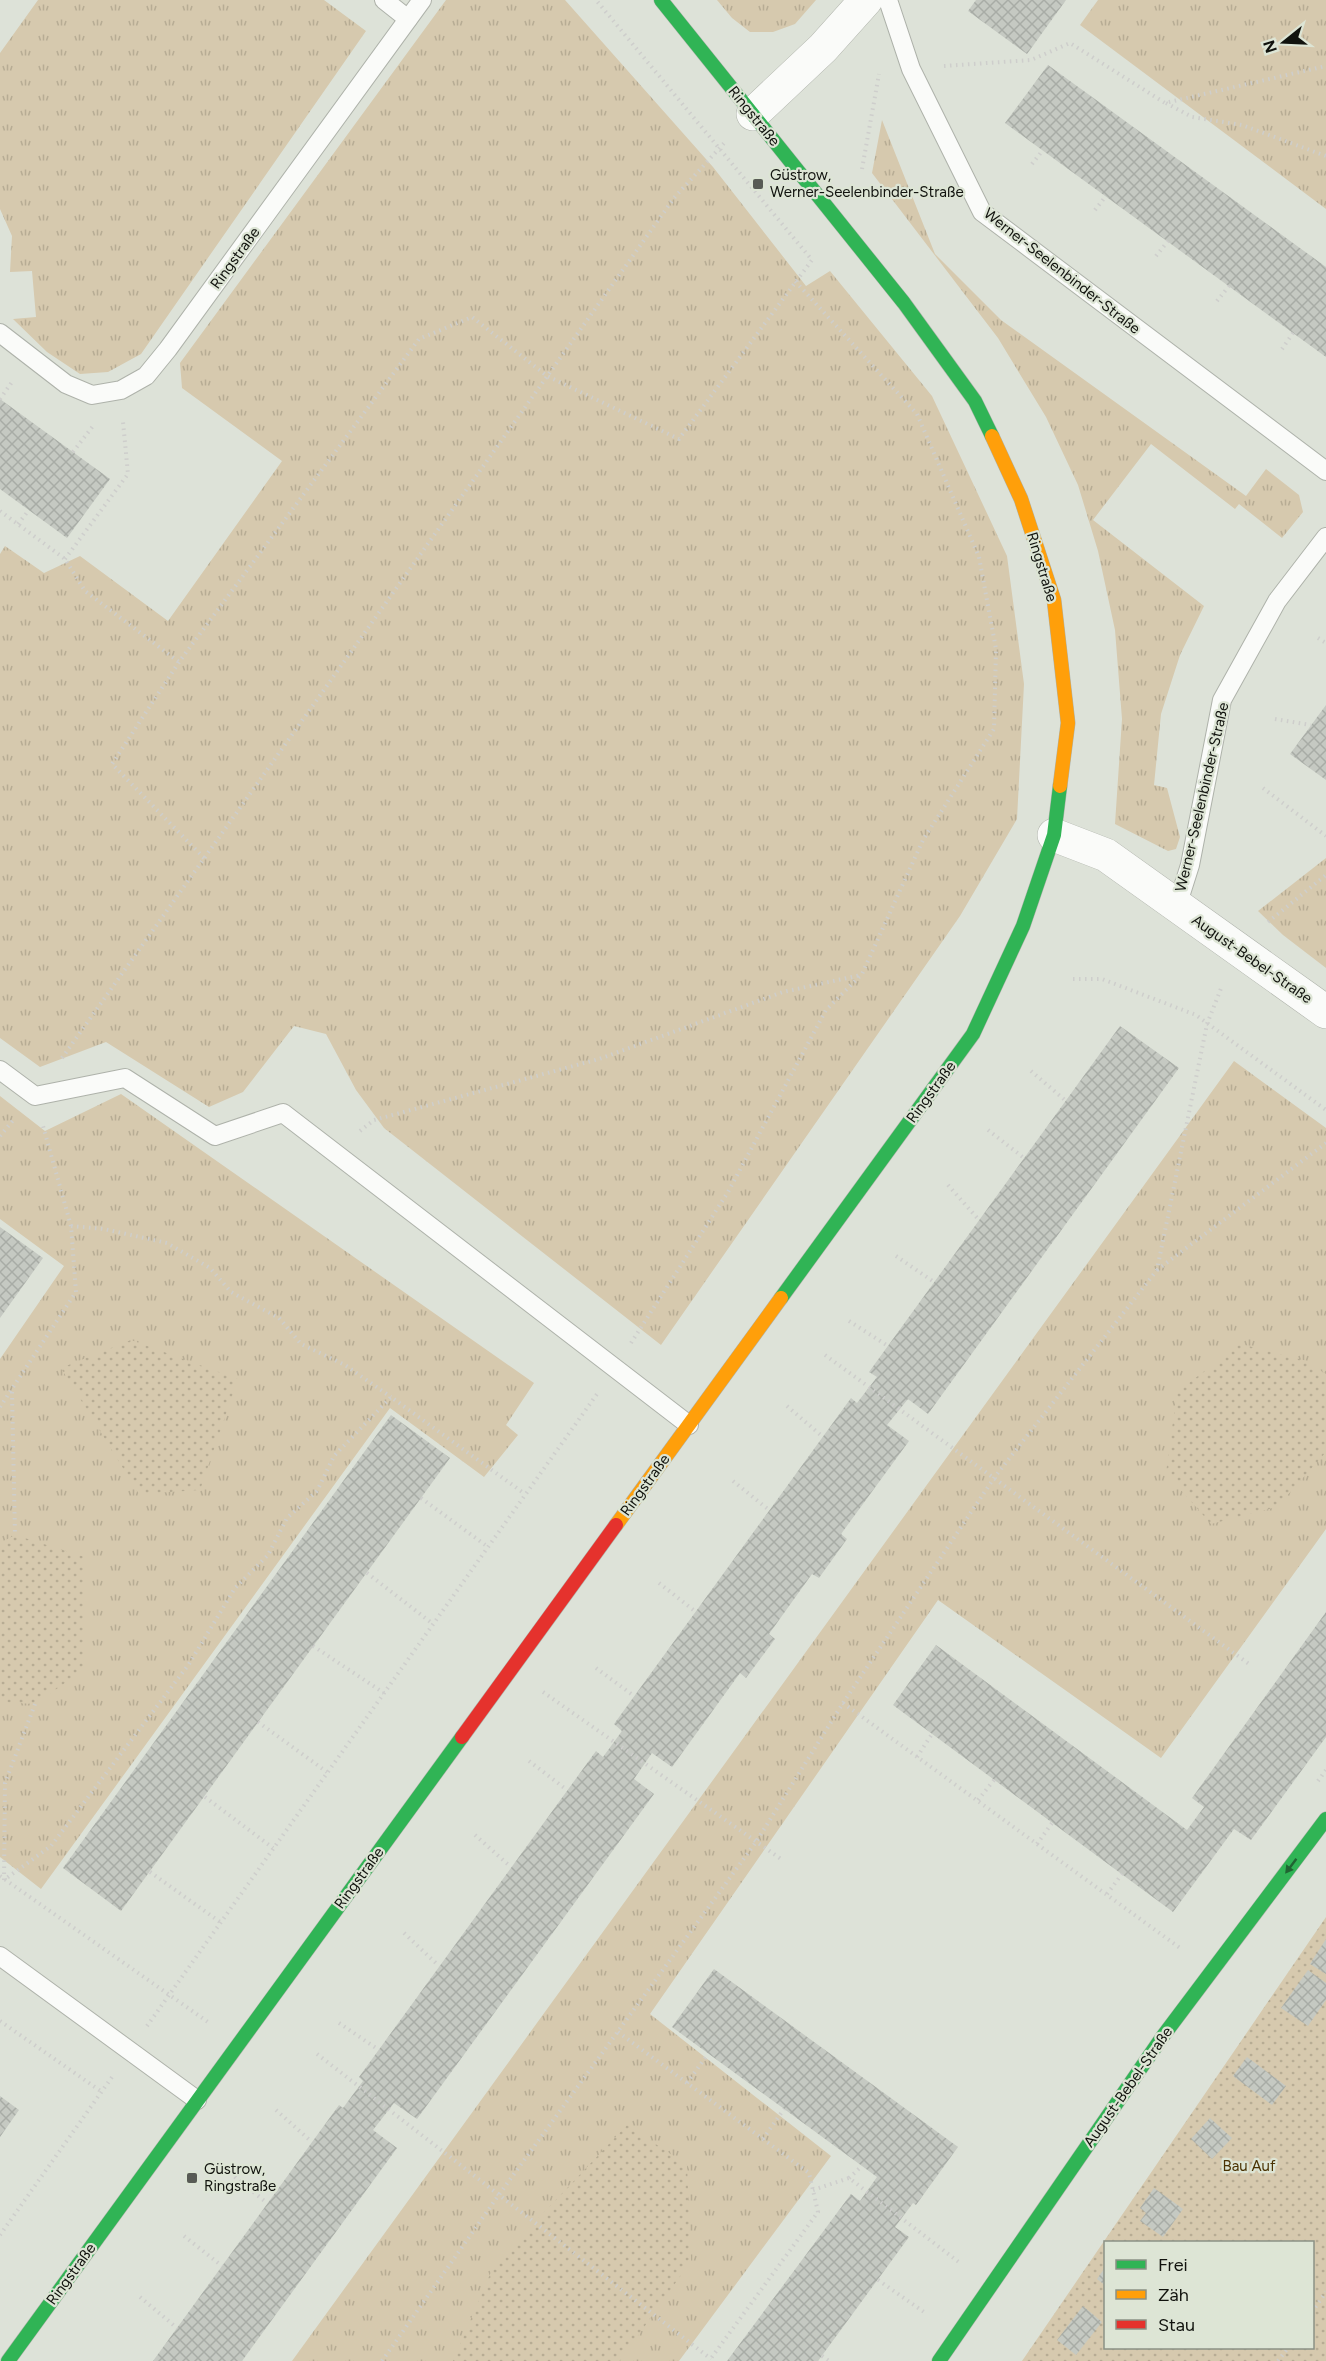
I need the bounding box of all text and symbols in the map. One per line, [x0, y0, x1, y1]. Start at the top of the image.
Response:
north arrow [1254, 12, 1314, 72]
text: N [1259, 38, 1281, 55]
street label: Ringstraße [724, 82, 784, 150]
place label: Güstrow, Werner-Seelenbinder-Straße [770, 166, 964, 201]
marker: Güstrow, Werner-Seelenbinder-Straße [751, 177, 765, 191]
street label: Werner-Seelenbinder-Straße [980, 204, 1144, 338]
street label: Ringstraße [207, 224, 263, 292]
street label: Ringstraße [1023, 530, 1061, 604]
street label: Werner-Seelenbinder-Straße [1171, 701, 1233, 893]
street label: August-Bebel-Straße [1188, 911, 1316, 1007]
street label: Ringstraße [903, 1058, 959, 1126]
street label: Ringstraße [617, 1451, 673, 1519]
street label: Ringstraße [331, 1844, 387, 1912]
one-way arrow [1285, 1858, 1297, 1874]
street label: August-Bebel-Straße [1080, 2023, 1176, 2151]
park label: Bau Auf [1223, 2157, 1276, 2175]
place label: Güstrow, Ringstraße [204, 2160, 276, 2195]
marker: Güstrow, Ringstraße [185, 2171, 199, 2185]
street label: Ringstraße [43, 2240, 99, 2308]
legend [1104, 2241, 1314, 2349]
text: Frei [1158, 2254, 1188, 2276]
text: Zäh [1158, 2284, 1189, 2306]
text: Stau [1158, 2314, 1195, 2336]

